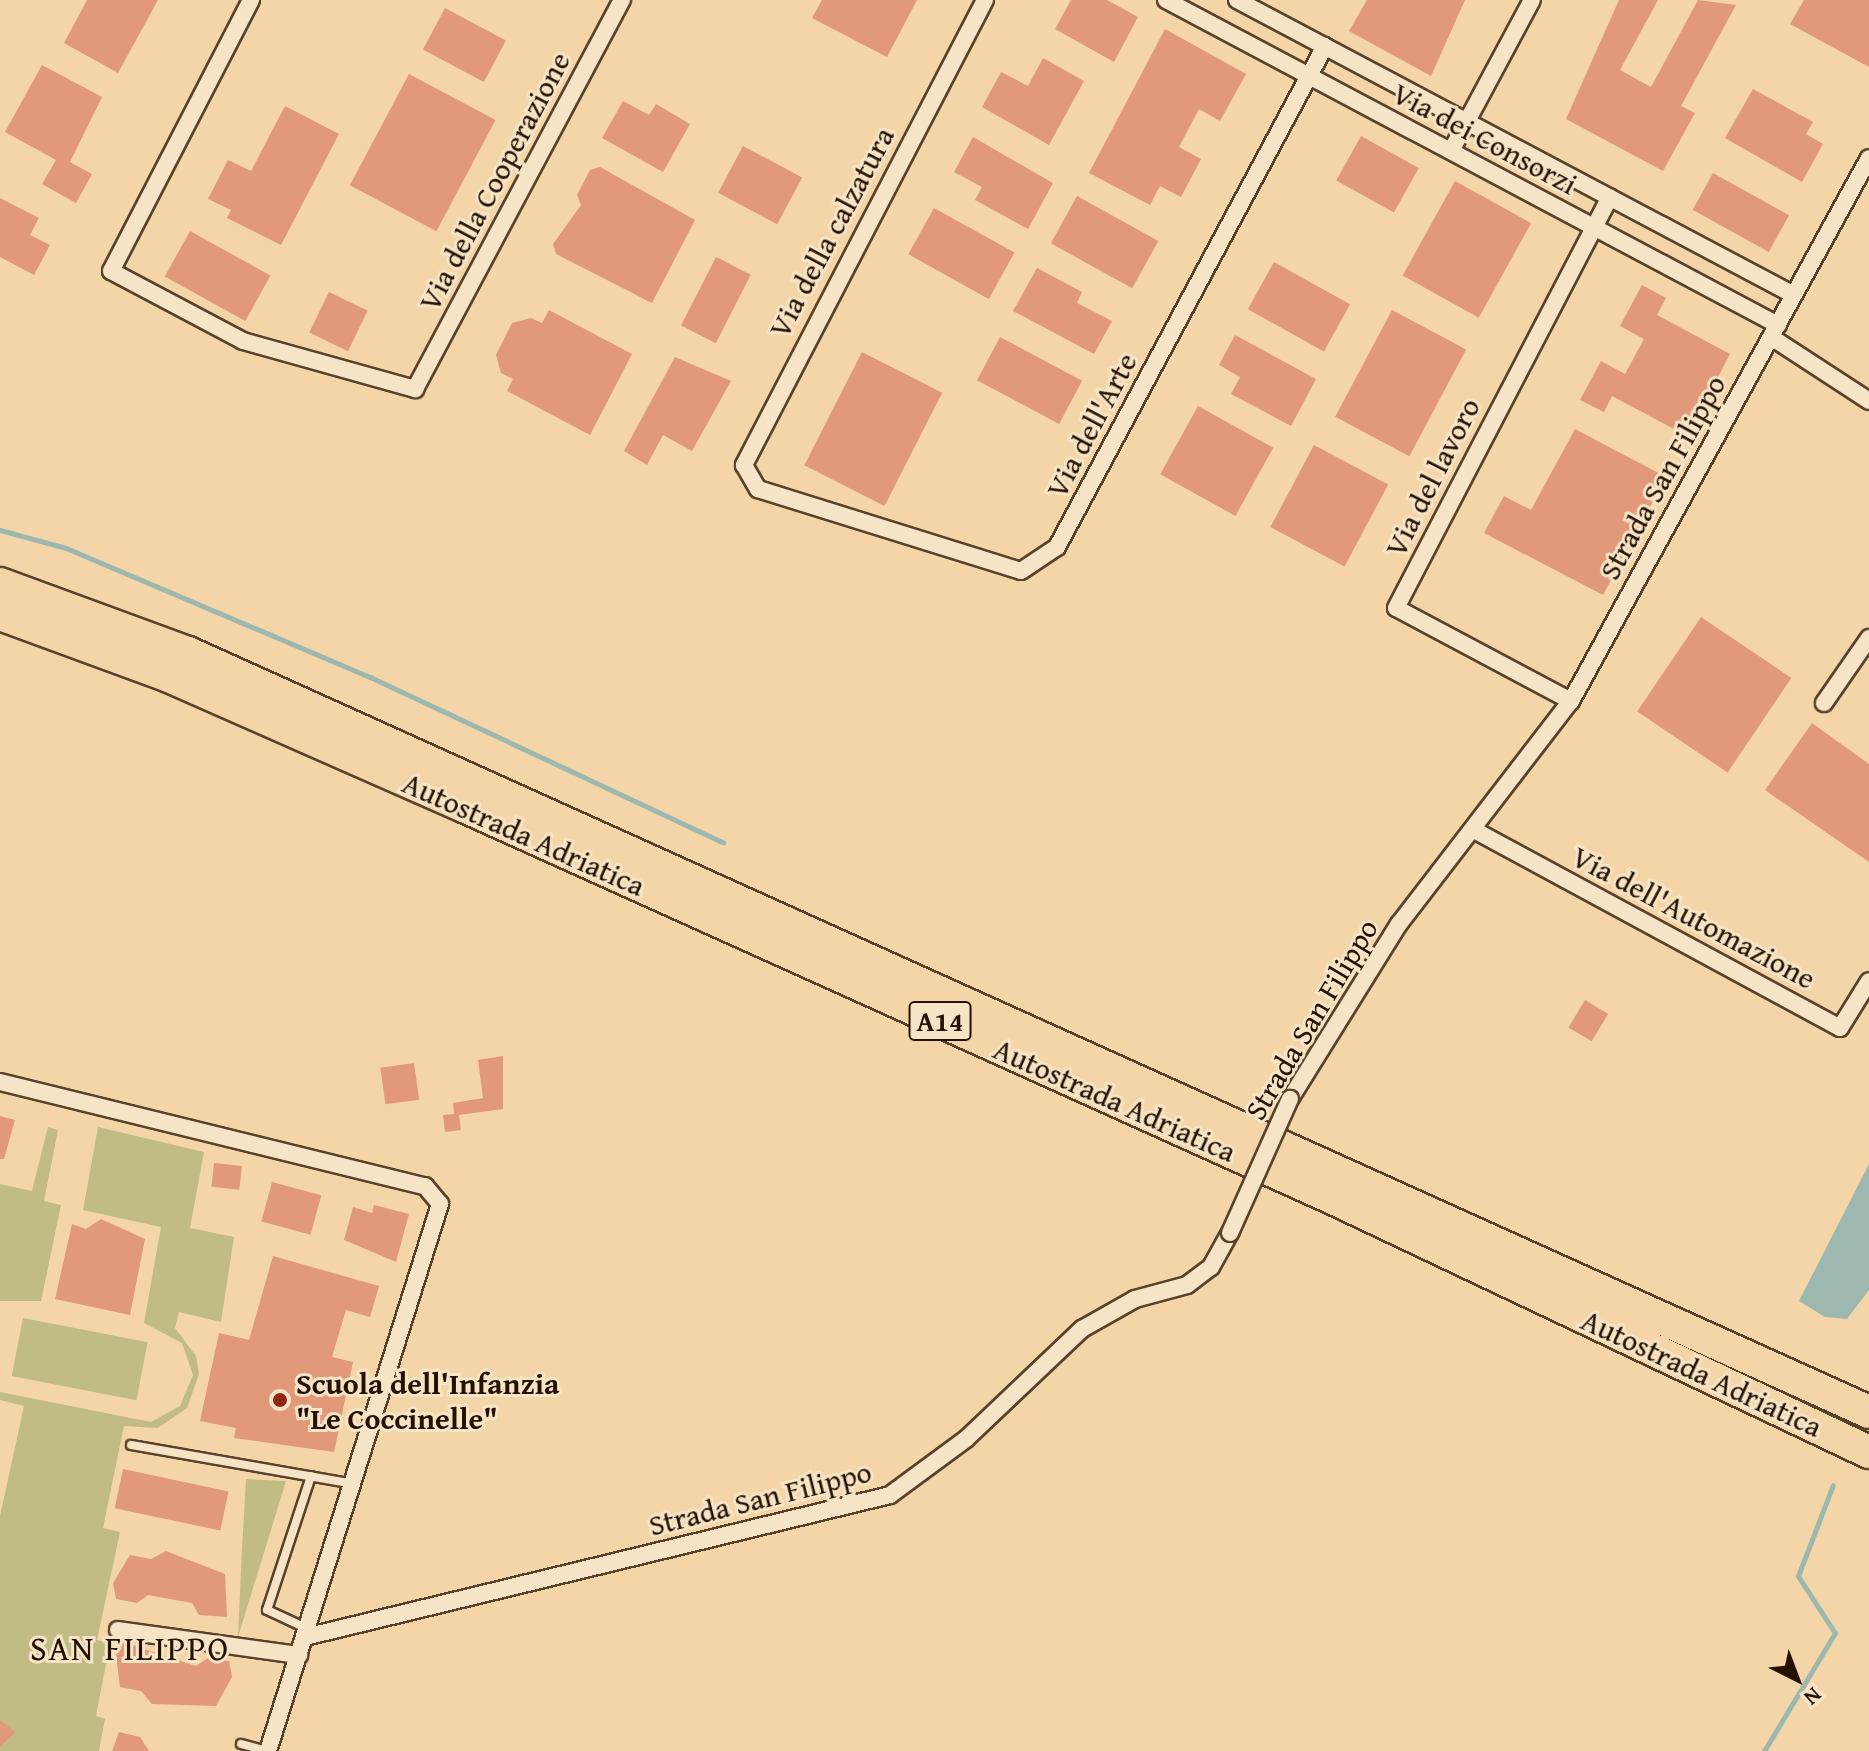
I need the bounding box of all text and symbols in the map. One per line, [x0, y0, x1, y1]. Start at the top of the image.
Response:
street label: Via della Cooperazione [411, 46, 577, 316]
street label: Via dei Consorzi [1387, 74, 1583, 202]
street label: Via della calzatura [760, 121, 902, 343]
street label: Via dell'Arte [1038, 346, 1144, 504]
street label: Strada San Filippo [1591, 369, 1733, 585]
street label: Via del lavoro [1377, 392, 1487, 562]
street label: Autostrada Adriatica [397, 764, 651, 904]
street label: Via dell'Automazione [1566, 838, 1822, 996]
street label: Strada San Filippo [1237, 912, 1385, 1126]
road number: A14 [908, 997, 972, 1045]
street label: Autostrada Adriatica [988, 1030, 1242, 1170]
street label: Autostrada Adriatica [1576, 1301, 1828, 1445]
place label: Scuola dell'Infanzia "Le Coccinelle" [296, 1365, 559, 1436]
marker: Scuola dell'Infanzia "Le Coccinelle" [271, 1391, 289, 1409]
street label: Strada San Filippo [645, 1453, 875, 1543]
district label: SAN FILIPPO [30, 1628, 230, 1668]
north arrow [1757, 1639, 1837, 1719]
text: N [1797, 1680, 1829, 1714]

